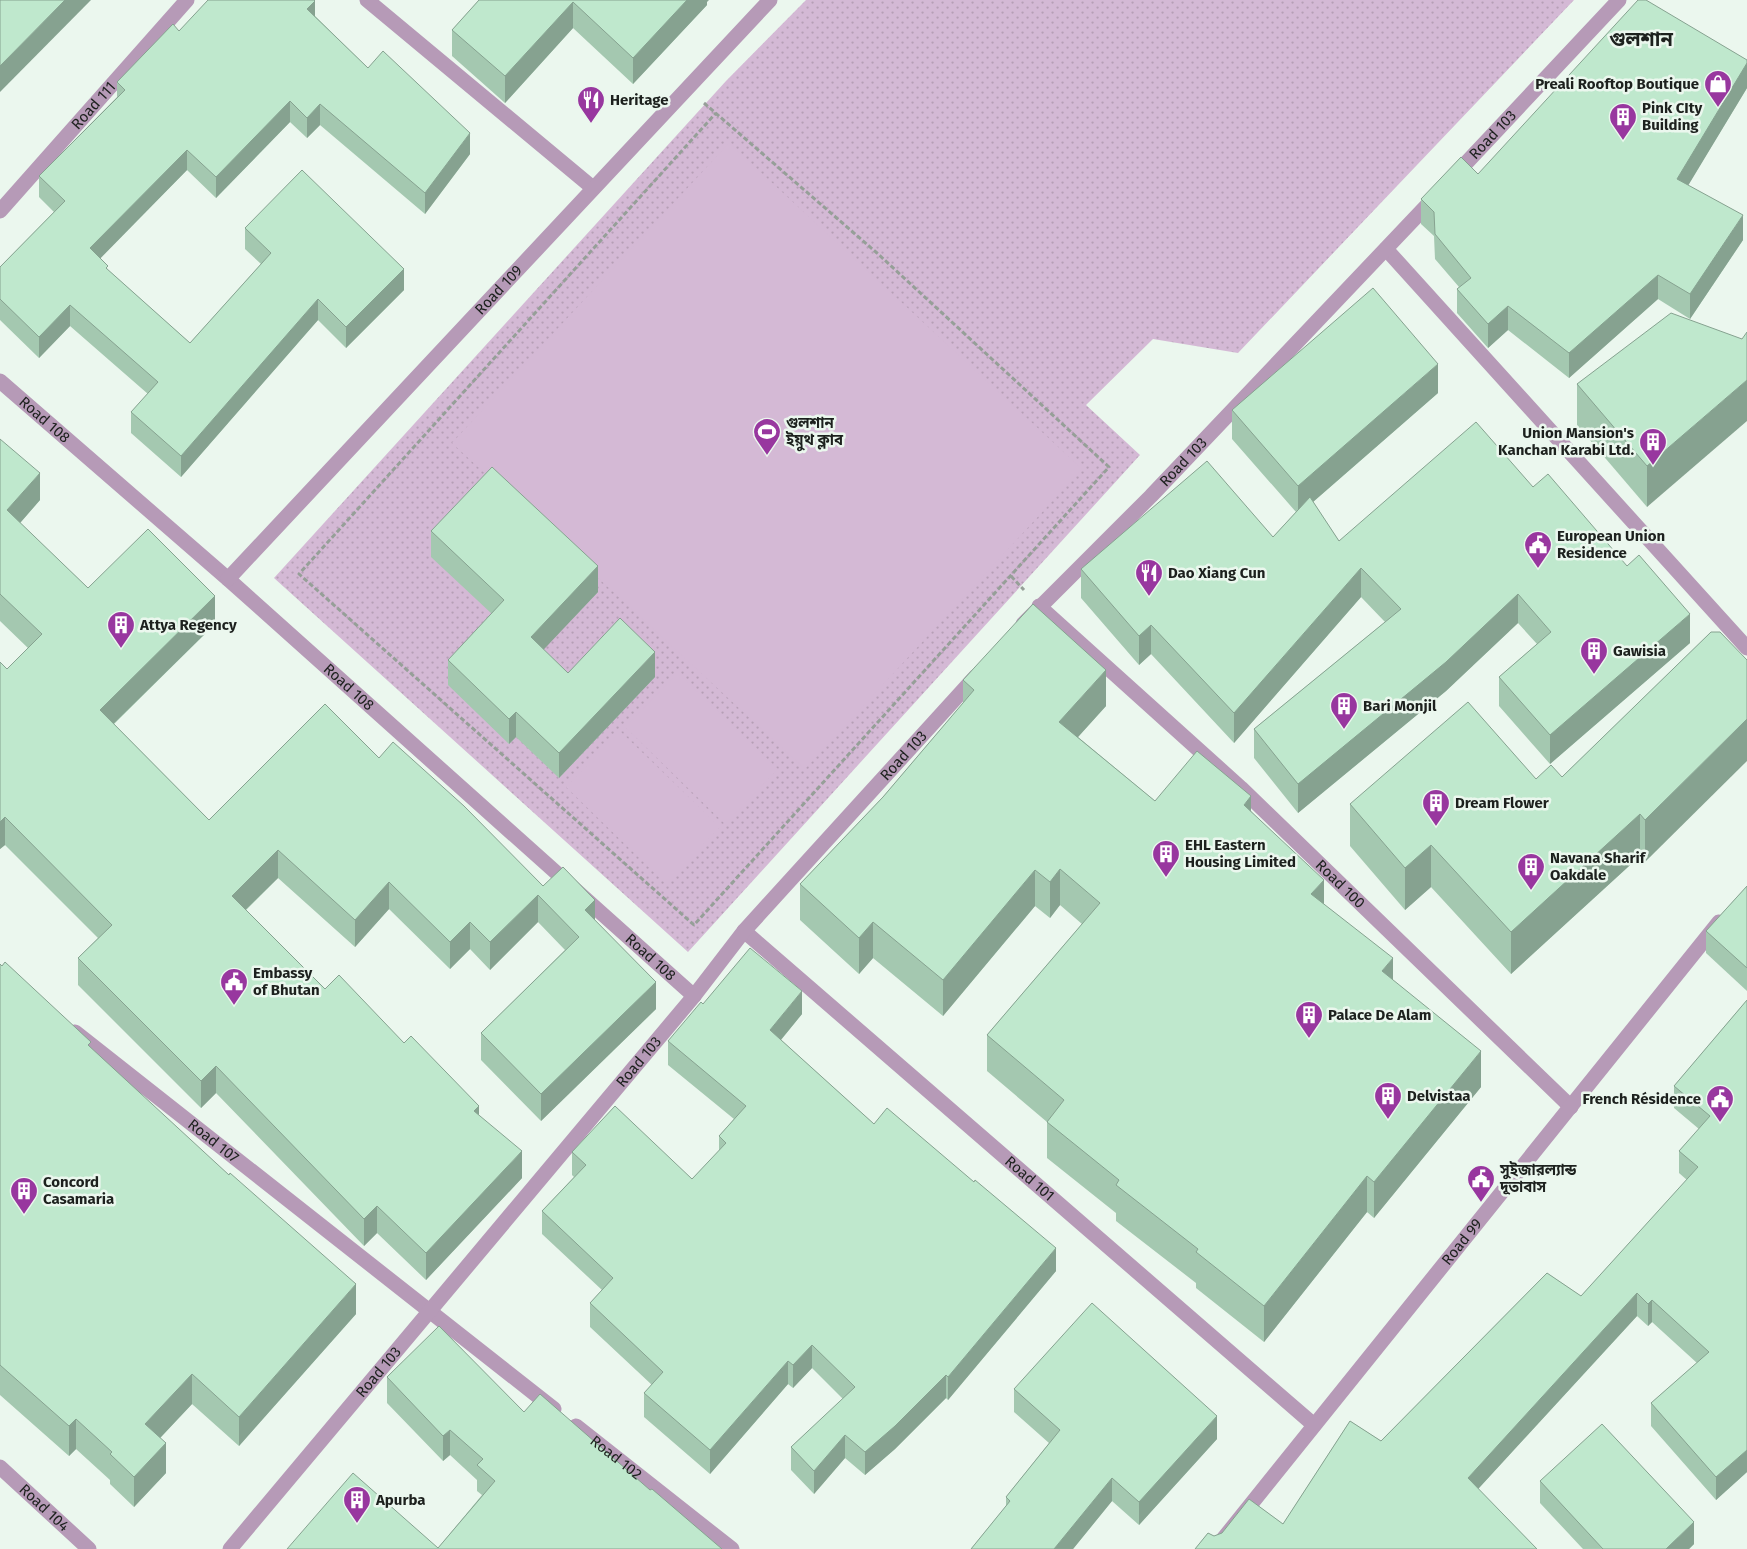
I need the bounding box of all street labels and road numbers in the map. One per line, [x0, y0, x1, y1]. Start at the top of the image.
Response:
street label: Road 111 [68, 78, 119, 133]
street label: Road 103 [1465, 106, 1520, 163]
street label: Road 109 [471, 261, 526, 318]
street label: Road 108 [15, 393, 74, 447]
street label: Road 103 [1156, 434, 1211, 490]
street label: Road 108 [320, 660, 378, 714]
street label: Road 103 [876, 727, 931, 784]
street label: Road 100 [1312, 856, 1369, 912]
street label: Road 108 [622, 930, 680, 984]
street label: Road 103 [612, 1033, 665, 1091]
street label: Road 107 [184, 1115, 243, 1167]
street label: Road 101 [1001, 1152, 1058, 1205]
street label: Road 99 [1438, 1215, 1486, 1269]
street label: Road 103 [352, 1343, 405, 1401]
street label: Road 102 [587, 1432, 645, 1483]
street label: Road 104 [15, 1480, 73, 1535]

